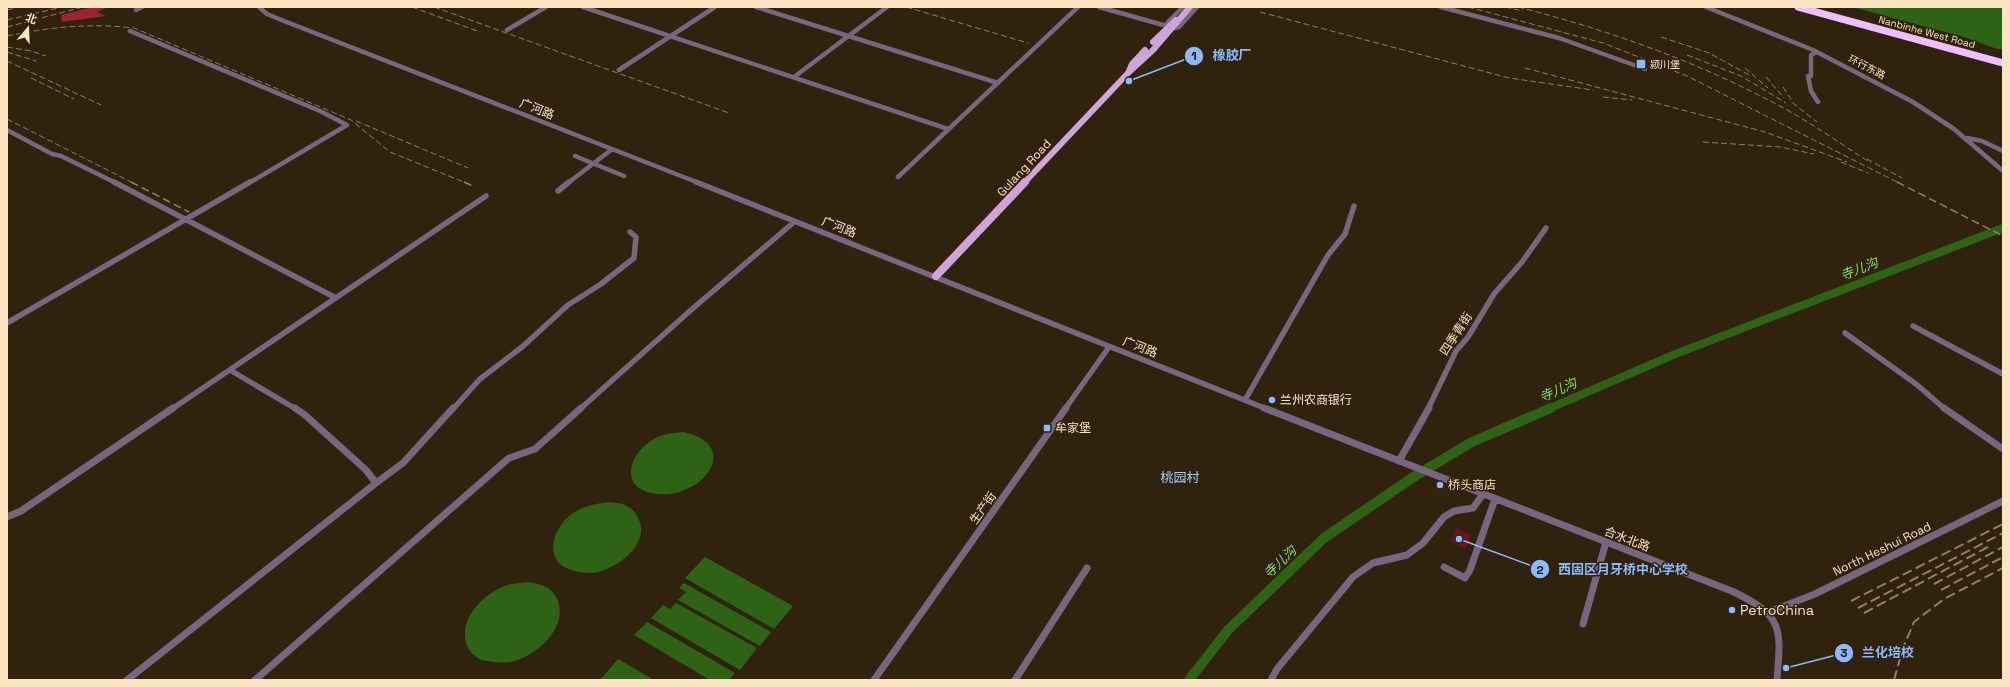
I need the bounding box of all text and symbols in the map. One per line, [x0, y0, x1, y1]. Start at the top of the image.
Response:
north arrow [8, 8, 48, 48]
text: 北 [24, 10, 39, 27]
street label: Nanbinhe West Road [1877, 13, 1977, 51]
callout: 橡胶厂 [1184, 43, 1259, 68]
text: 橡胶厂 [1212, 47, 1252, 64]
text: 1 [1191, 48, 1197, 64]
street label: 环行东路 [1846, 52, 1888, 82]
marker: 颍川堡 [1635, 58, 1647, 70]
place label: 颍川堡 [1650, 58, 1680, 71]
street label: 广河路 [517, 95, 557, 123]
street label: Gulang Road [993, 136, 1055, 200]
street label: 广河路 [819, 213, 859, 241]
water label: 寺儿沟 [1838, 253, 1882, 284]
street label: 四季青街 [1436, 310, 1476, 358]
street label: 广河路 [1120, 333, 1160, 361]
water label: 寺儿沟 [1537, 373, 1581, 406]
place label: 兰州农商银行 [1280, 392, 1352, 408]
marker: 兰州农商银行 [1267, 395, 1277, 405]
place label: 牟家堡 [1055, 420, 1091, 436]
marker: 牟家堡 [1042, 423, 1052, 433]
district label: 桃园村 [1160, 469, 1200, 486]
place label: 桥头商店 [1448, 477, 1496, 493]
marker: 桥头商店 [1435, 480, 1445, 490]
street label: 生产街 [966, 489, 1000, 527]
street label: North Heshui Road [1830, 518, 1934, 580]
street label: 合水北路 [1602, 523, 1652, 555]
water label: 寺儿沟 [1260, 541, 1301, 582]
callout: 西固区月牙桥中心学校 [1530, 557, 1696, 582]
text: 西固区月牙桥中心学校 [1558, 561, 1688, 578]
text: 2 [1536, 562, 1544, 578]
place label: PetroChina [1740, 601, 1814, 619]
marker: PetroChina [1727, 605, 1737, 615]
callout: 兰化培校 [1834, 640, 1922, 665]
text: 兰化培校 [1862, 644, 1914, 661]
text: 3 [1840, 645, 1848, 661]

